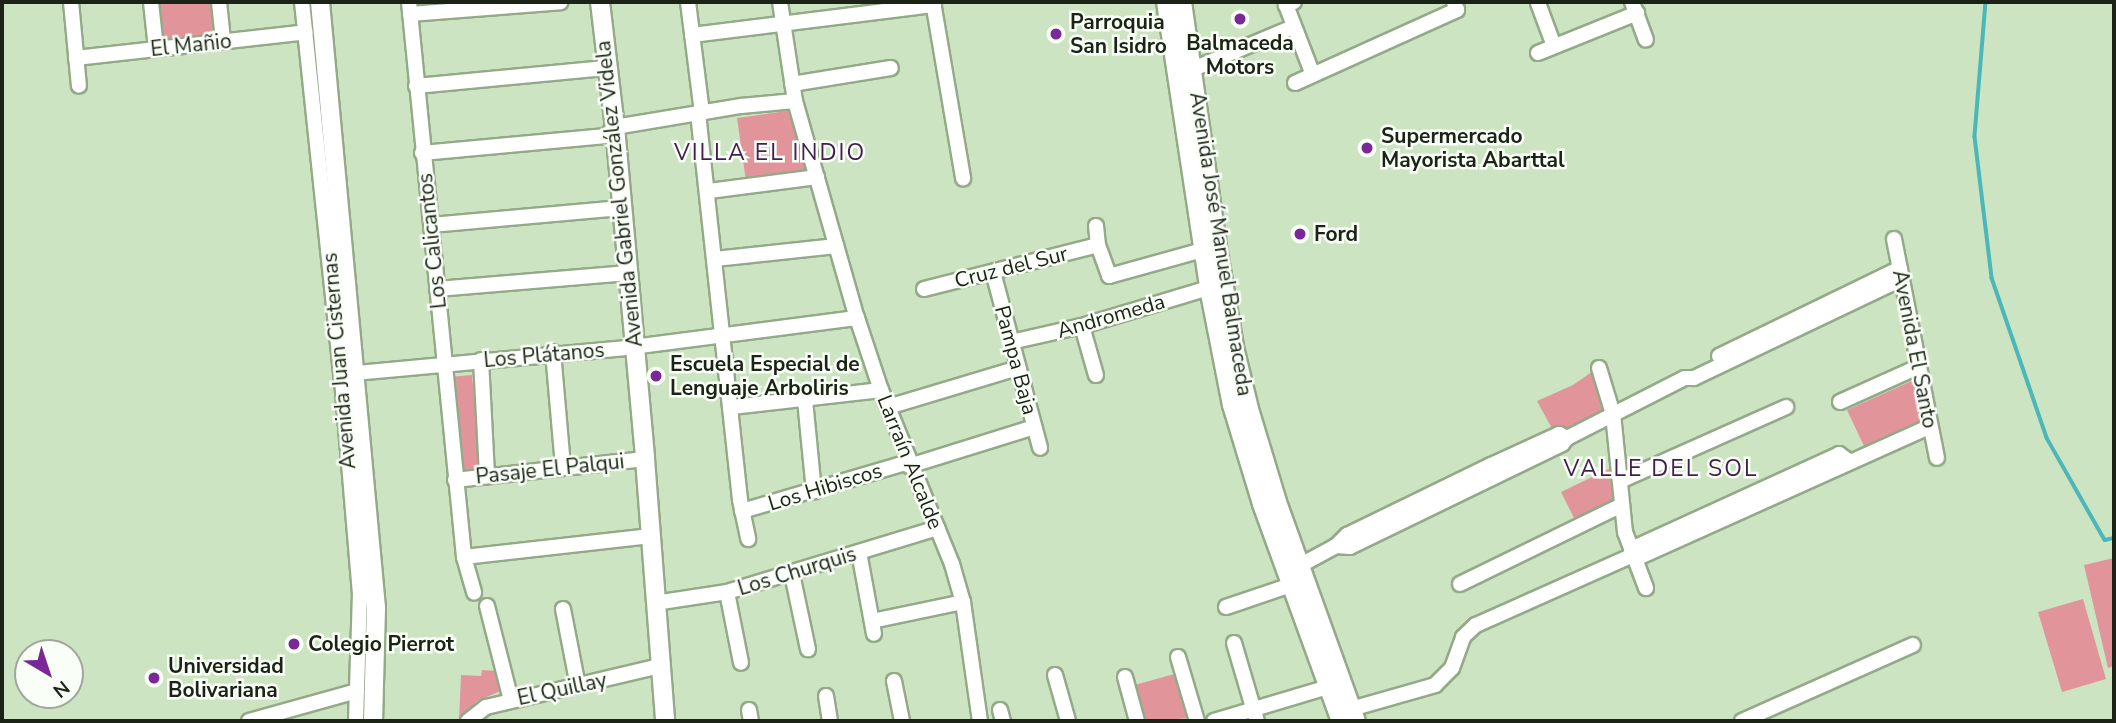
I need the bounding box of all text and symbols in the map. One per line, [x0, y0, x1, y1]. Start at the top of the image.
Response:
place label: Parroquia San Isidro [1070, 9, 1167, 59]
marker: Balmaceda Motors [1232, 11, 1248, 27]
marker: Parroquia San Isidro [1048, 26, 1064, 42]
street label: El Mañio [149, 28, 233, 62]
place label: Balmaceda Motors [1186, 30, 1294, 80]
street label: Avenida Gabriel González Videla [590, 40, 648, 348]
street label: Avenida José Manuel Balmaceda [1184, 90, 1258, 398]
place label: Supermercado Mayorista Abarttal [1381, 123, 1565, 173]
district label: VILLA EL INDIO [676, 139, 864, 167]
marker: Supermercado Mayorista Abarttal [1359, 140, 1375, 156]
street label: Los Calicantos [412, 172, 452, 310]
place label: Ford [1314, 221, 1358, 247]
marker: Ford [1292, 226, 1308, 242]
street label: Cruz del Sur [952, 241, 1070, 293]
street label: Avenida Juan Cisternas [317, 252, 361, 470]
street label: Avenida El Santo [1887, 268, 1943, 430]
street label: Andromeda [1054, 289, 1168, 343]
street label: Pampa Baja [989, 303, 1043, 417]
street label: Los Plátanos [482, 337, 606, 373]
place label: Escuela Especial de Lenguaje Arboliris [670, 351, 860, 401]
marker: Escuela Especial de Lenguaje Arboliris [648, 368, 664, 384]
street label: Larraín Alcalde [872, 391, 948, 533]
street label: Pasaje El Palqui [474, 449, 626, 489]
district label: VALLE DEL SOL [1565, 455, 1757, 483]
street label: Los Hibiscos [765, 458, 885, 516]
street label: Los Churquis [735, 541, 859, 601]
place label: Colegio Pierrot [308, 631, 454, 657]
marker: Colegio Pierrot [286, 636, 302, 652]
north arrow [14, 639, 84, 709]
place label: Universidad Bolivariana [168, 653, 284, 703]
street label: El Quillay [515, 667, 609, 711]
marker: Universidad Bolivariana [146, 670, 162, 686]
text: N [47, 674, 75, 703]

